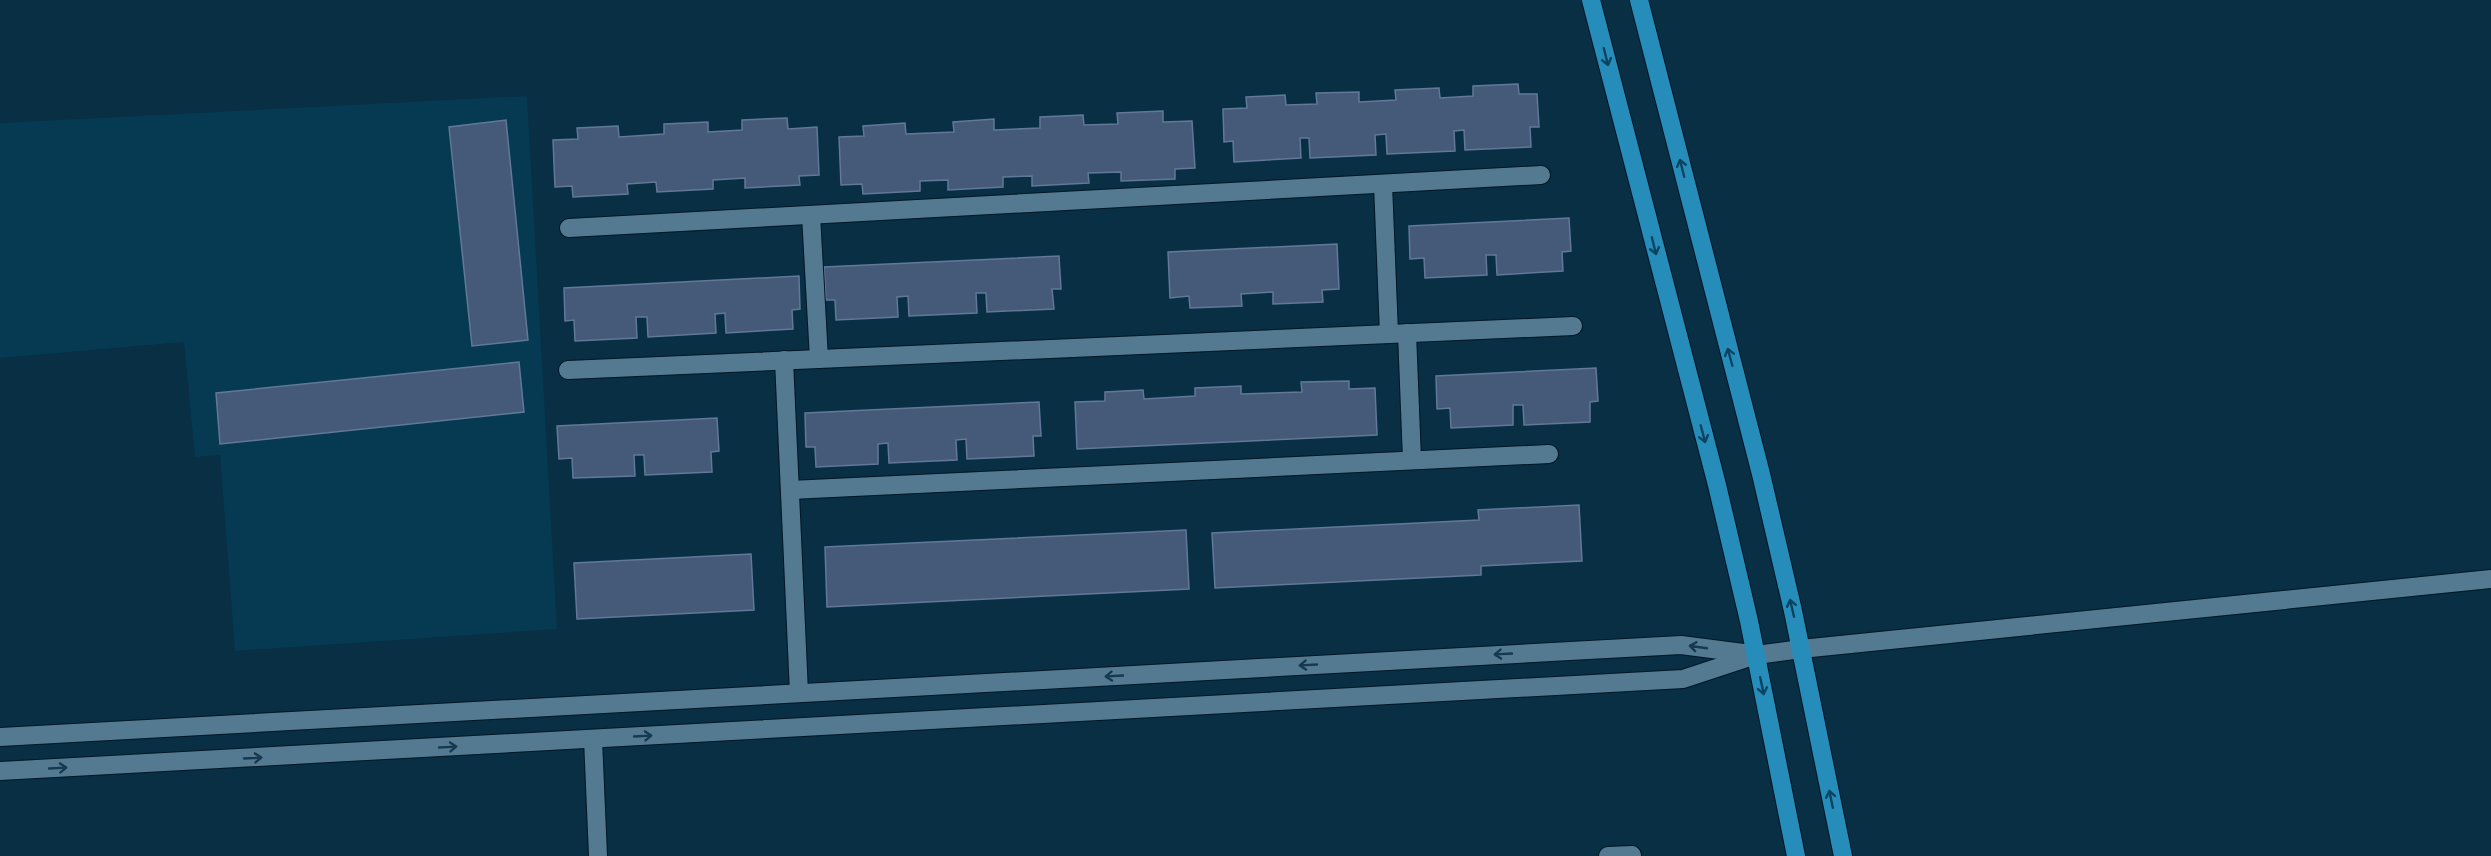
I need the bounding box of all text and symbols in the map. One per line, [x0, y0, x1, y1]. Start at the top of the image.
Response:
one-way arrow [1600, 47, 1612, 66]
one-way arrow [1675, 159, 1687, 178]
one-way arrow [1649, 236, 1661, 255]
one-way arrow [1724, 348, 1736, 367]
one-way arrow [1698, 424, 1710, 443]
one-way arrow [1786, 598, 1798, 617]
one-way arrow [1688, 641, 1708, 652]
one-way arrow [1494, 649, 1514, 660]
one-way arrow [1299, 660, 1319, 671]
one-way arrow [1104, 670, 1124, 681]
one-way arrow [1757, 675, 1768, 695]
one-way arrow [632, 731, 652, 742]
one-way arrow [437, 741, 457, 752]
one-way arrow [243, 752, 263, 763]
one-way arrow [48, 763, 68, 774]
one-way arrow [1825, 789, 1836, 809]

